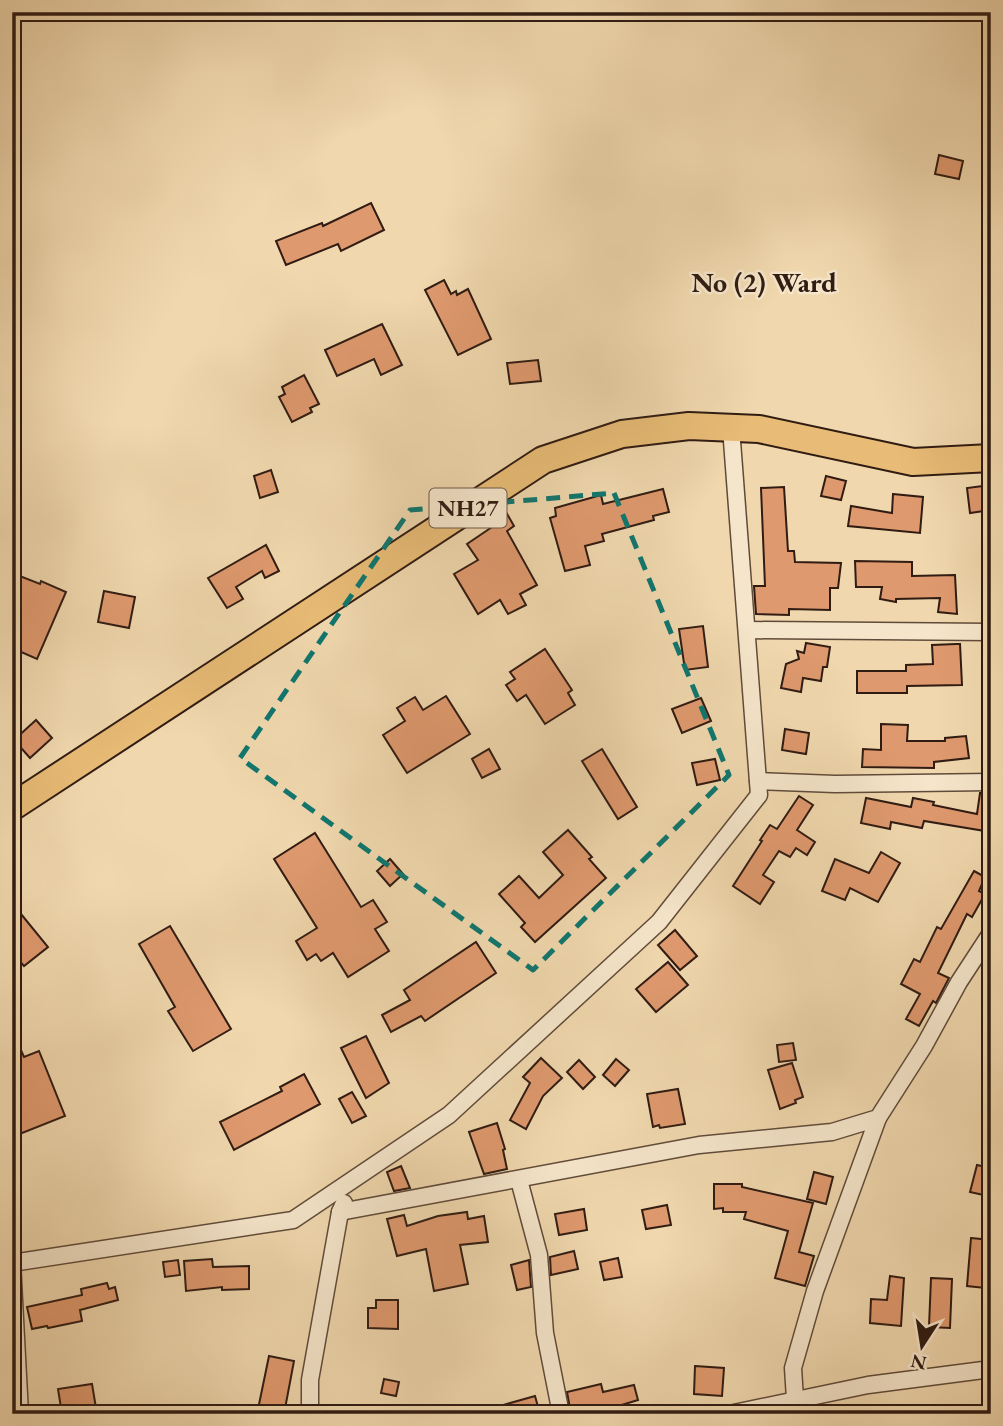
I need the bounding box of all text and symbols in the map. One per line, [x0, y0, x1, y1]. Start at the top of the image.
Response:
district label: No (2) Ward [691, 264, 837, 300]
road number: NH27 [430, 488, 506, 528]
north arrow [888, 1310, 958, 1380]
text: N [908, 1348, 929, 1376]

